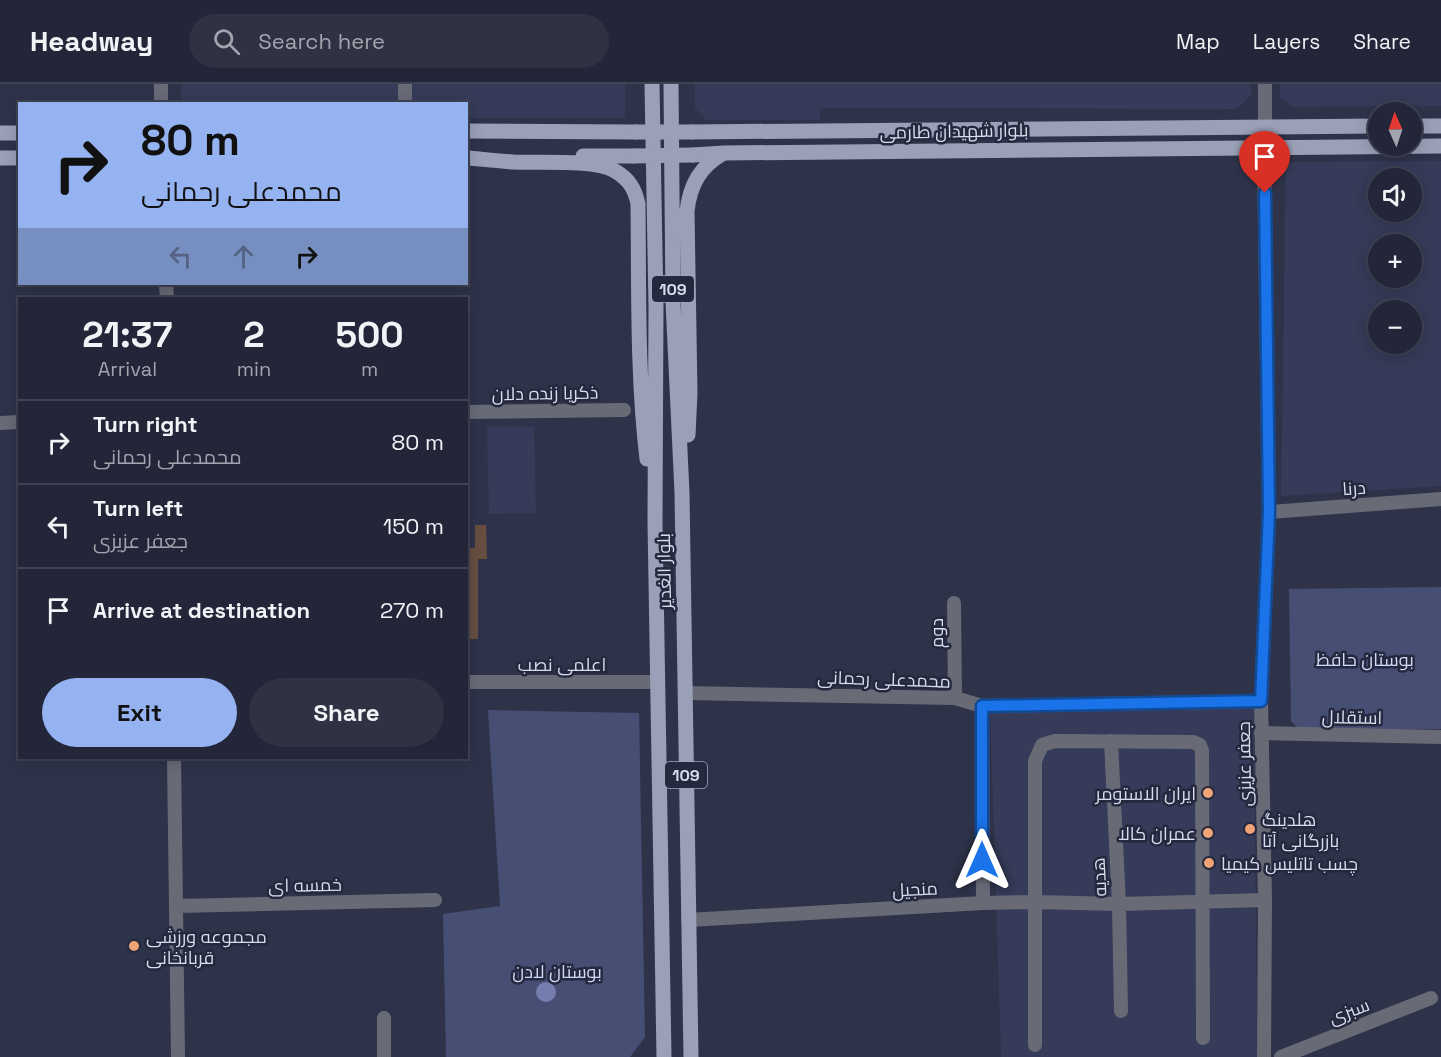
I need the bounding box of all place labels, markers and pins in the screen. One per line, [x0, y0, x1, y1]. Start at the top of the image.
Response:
pin [1239, 131, 1290, 193]
place label: ایران الاستومر [1095, 782, 1196, 805]
marker: ایران الاستومر [1201, 786, 1215, 800]
place label: هلدینگ بازرگانی آتا [1262, 808, 1339, 852]
place label: عمران کالا [1118, 822, 1196, 845]
marker: هلدینگ بازرگانی آتا [1243, 822, 1257, 836]
marker: عمران کالا [1201, 826, 1215, 840]
place label: چسب تاتلیس کیمیا [1221, 852, 1358, 876]
marker: چسب تاتلیس کیمیا [1202, 856, 1216, 870]
place label: مجموعه ورزشی قربانخانی [146, 925, 267, 969]
marker: مجموعه ورزشی قربانخانی [127, 939, 141, 953]

